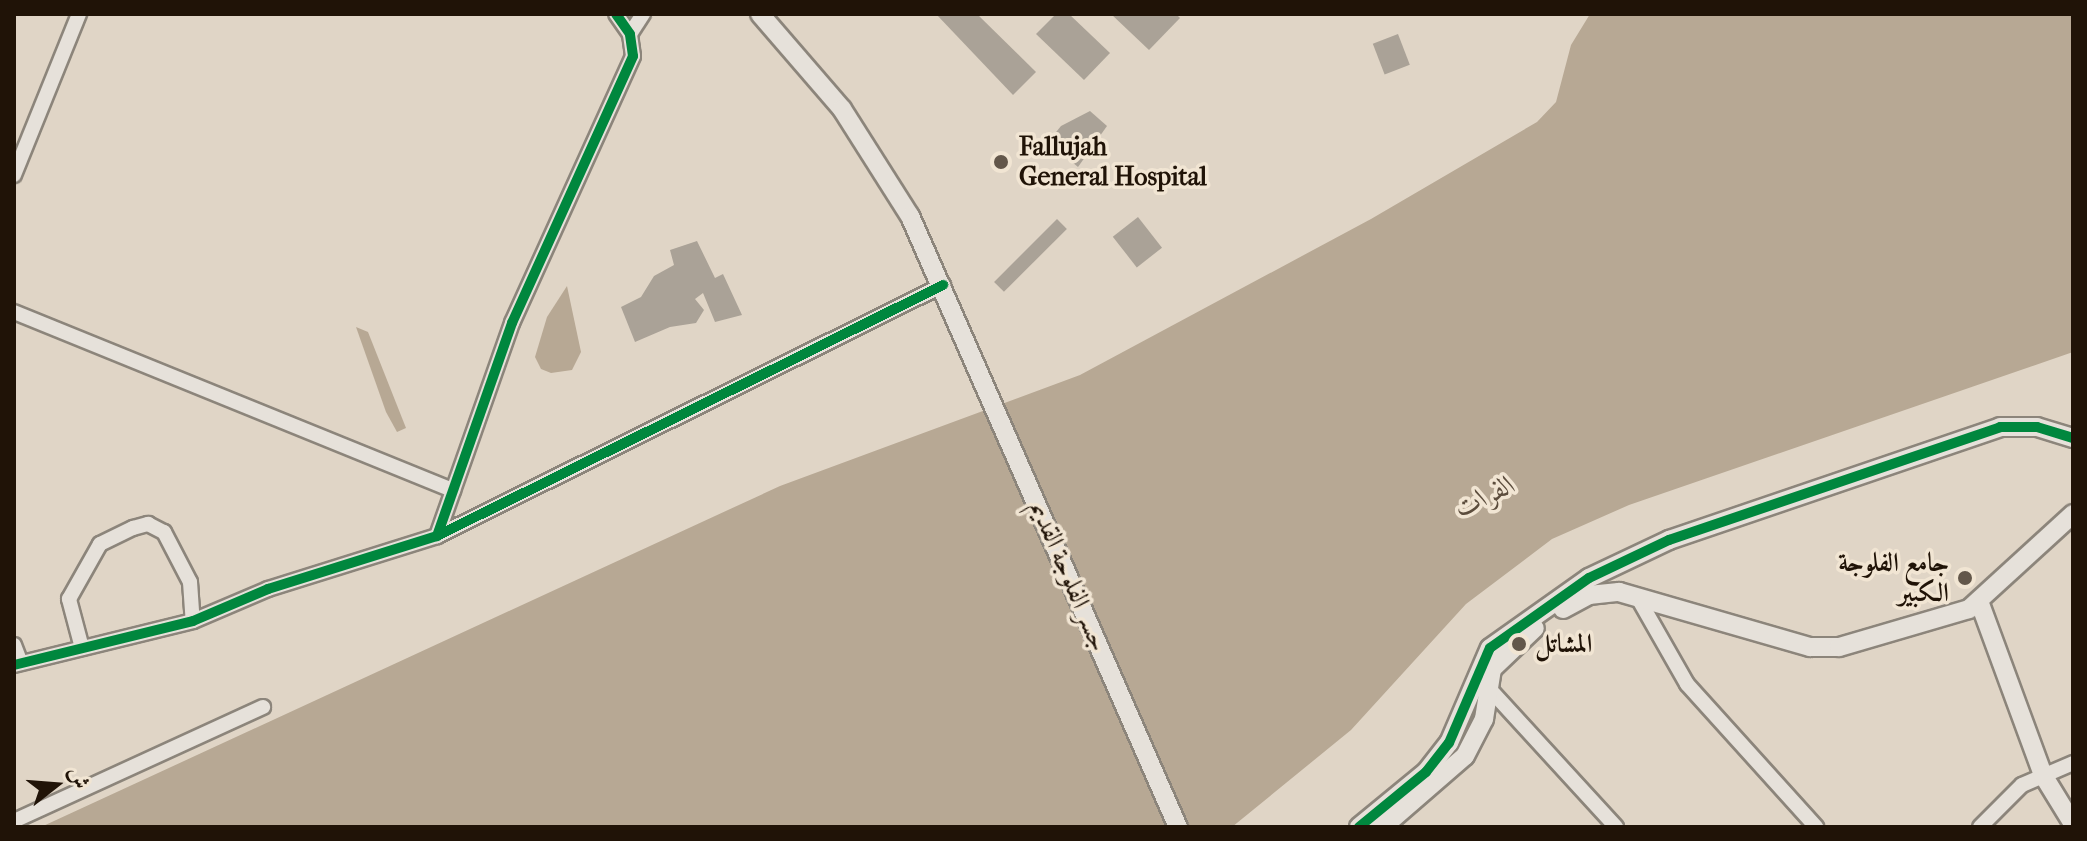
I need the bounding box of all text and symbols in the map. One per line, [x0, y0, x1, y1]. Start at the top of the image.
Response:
place label: Fallujah General Hospital [1019, 131, 1207, 192]
marker: Fallujah General Hospital [990, 151, 1012, 173]
water label: الفرات [1449, 467, 1521, 525]
street label: جسر الفلوجة القديم [1023, 496, 1115, 656]
place label: جامع الفلوجة الكبير [1838, 547, 1949, 608]
marker: جامع الفلوجة الكبير [1956, 569, 1974, 587]
place label: المشاتل [1535, 628, 1592, 660]
marker: المشاتل [1510, 635, 1528, 653]
north arrow [16, 745, 96, 825]
text: ش [63, 764, 95, 792]

